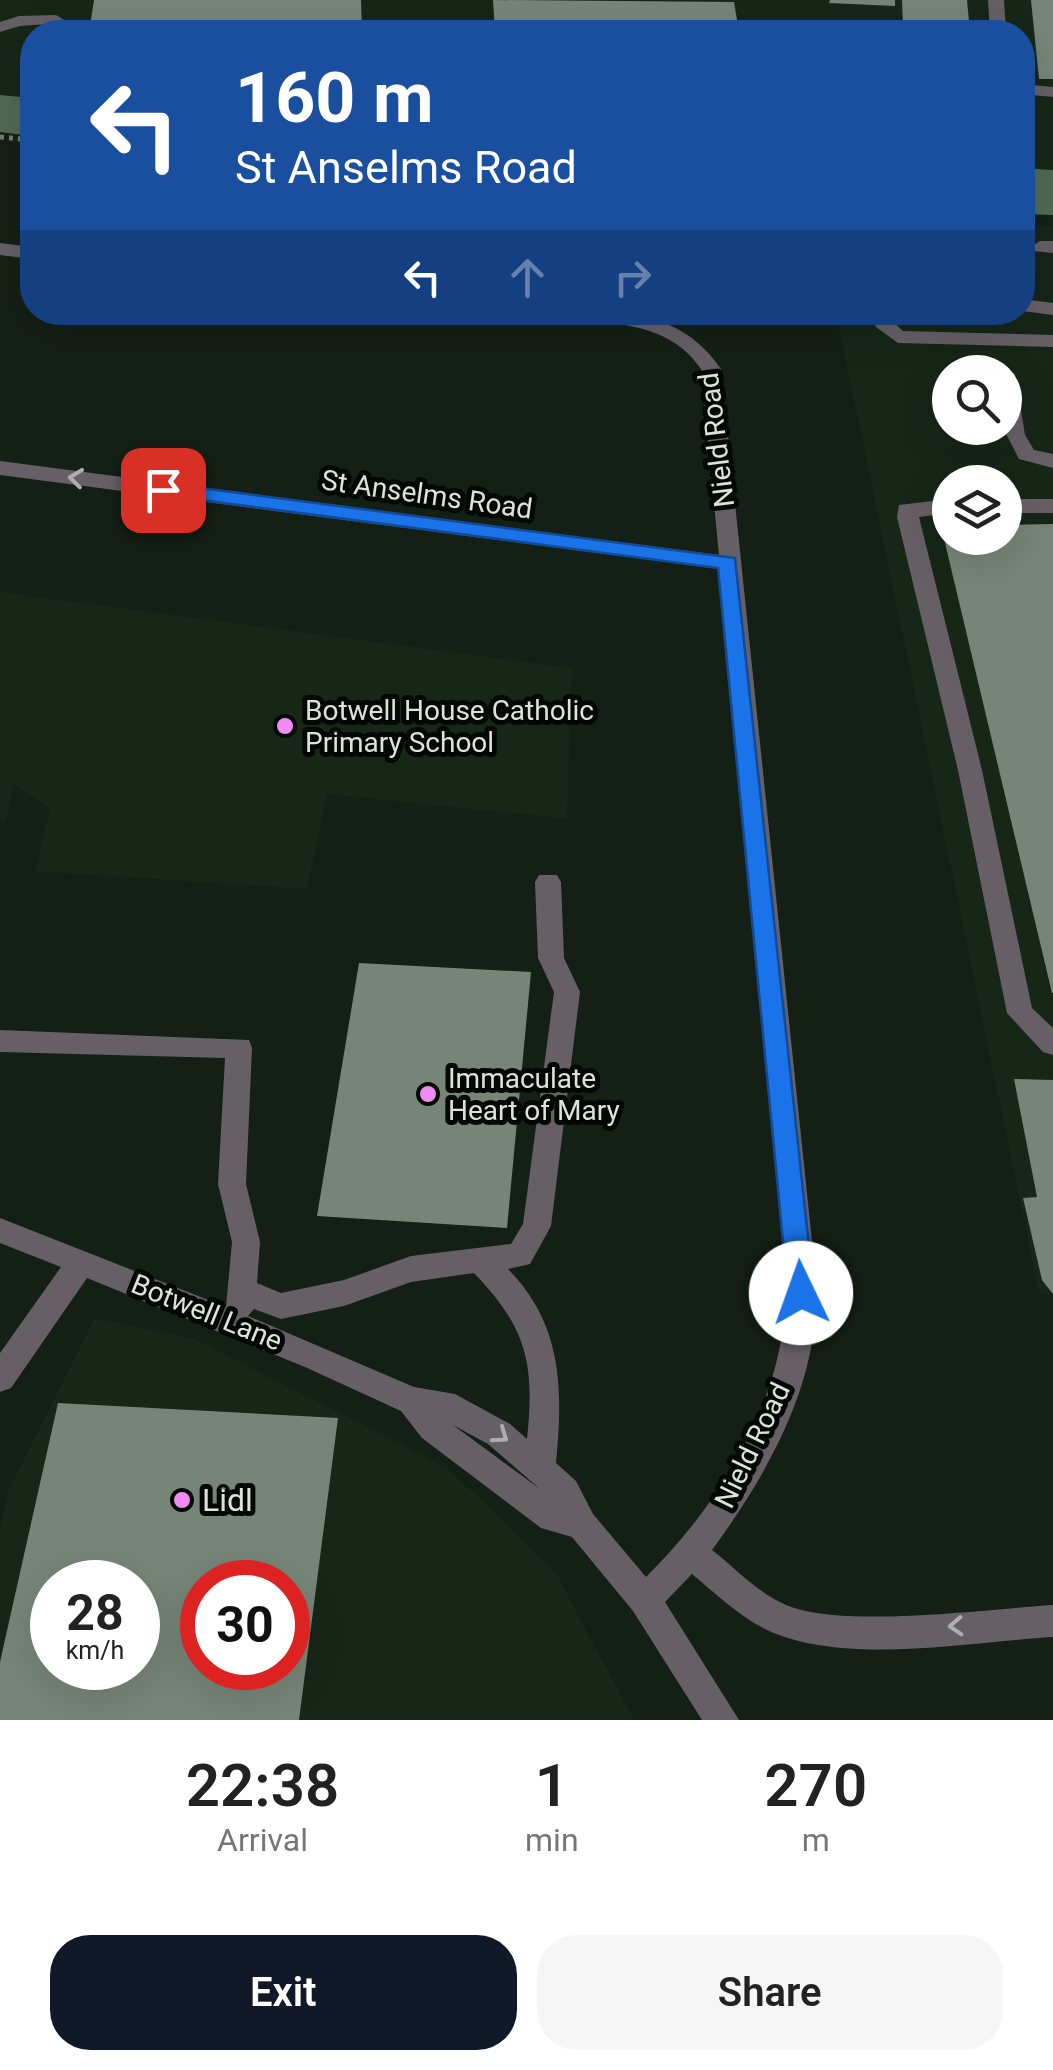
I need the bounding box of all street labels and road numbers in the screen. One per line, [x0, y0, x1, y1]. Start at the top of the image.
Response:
street label: Nield Road [692, 371, 741, 509]
street label: St Anselms Road [319, 463, 535, 526]
street label: Botwell Lane [127, 1267, 287, 1358]
street label: Nield Road [708, 1377, 797, 1513]

